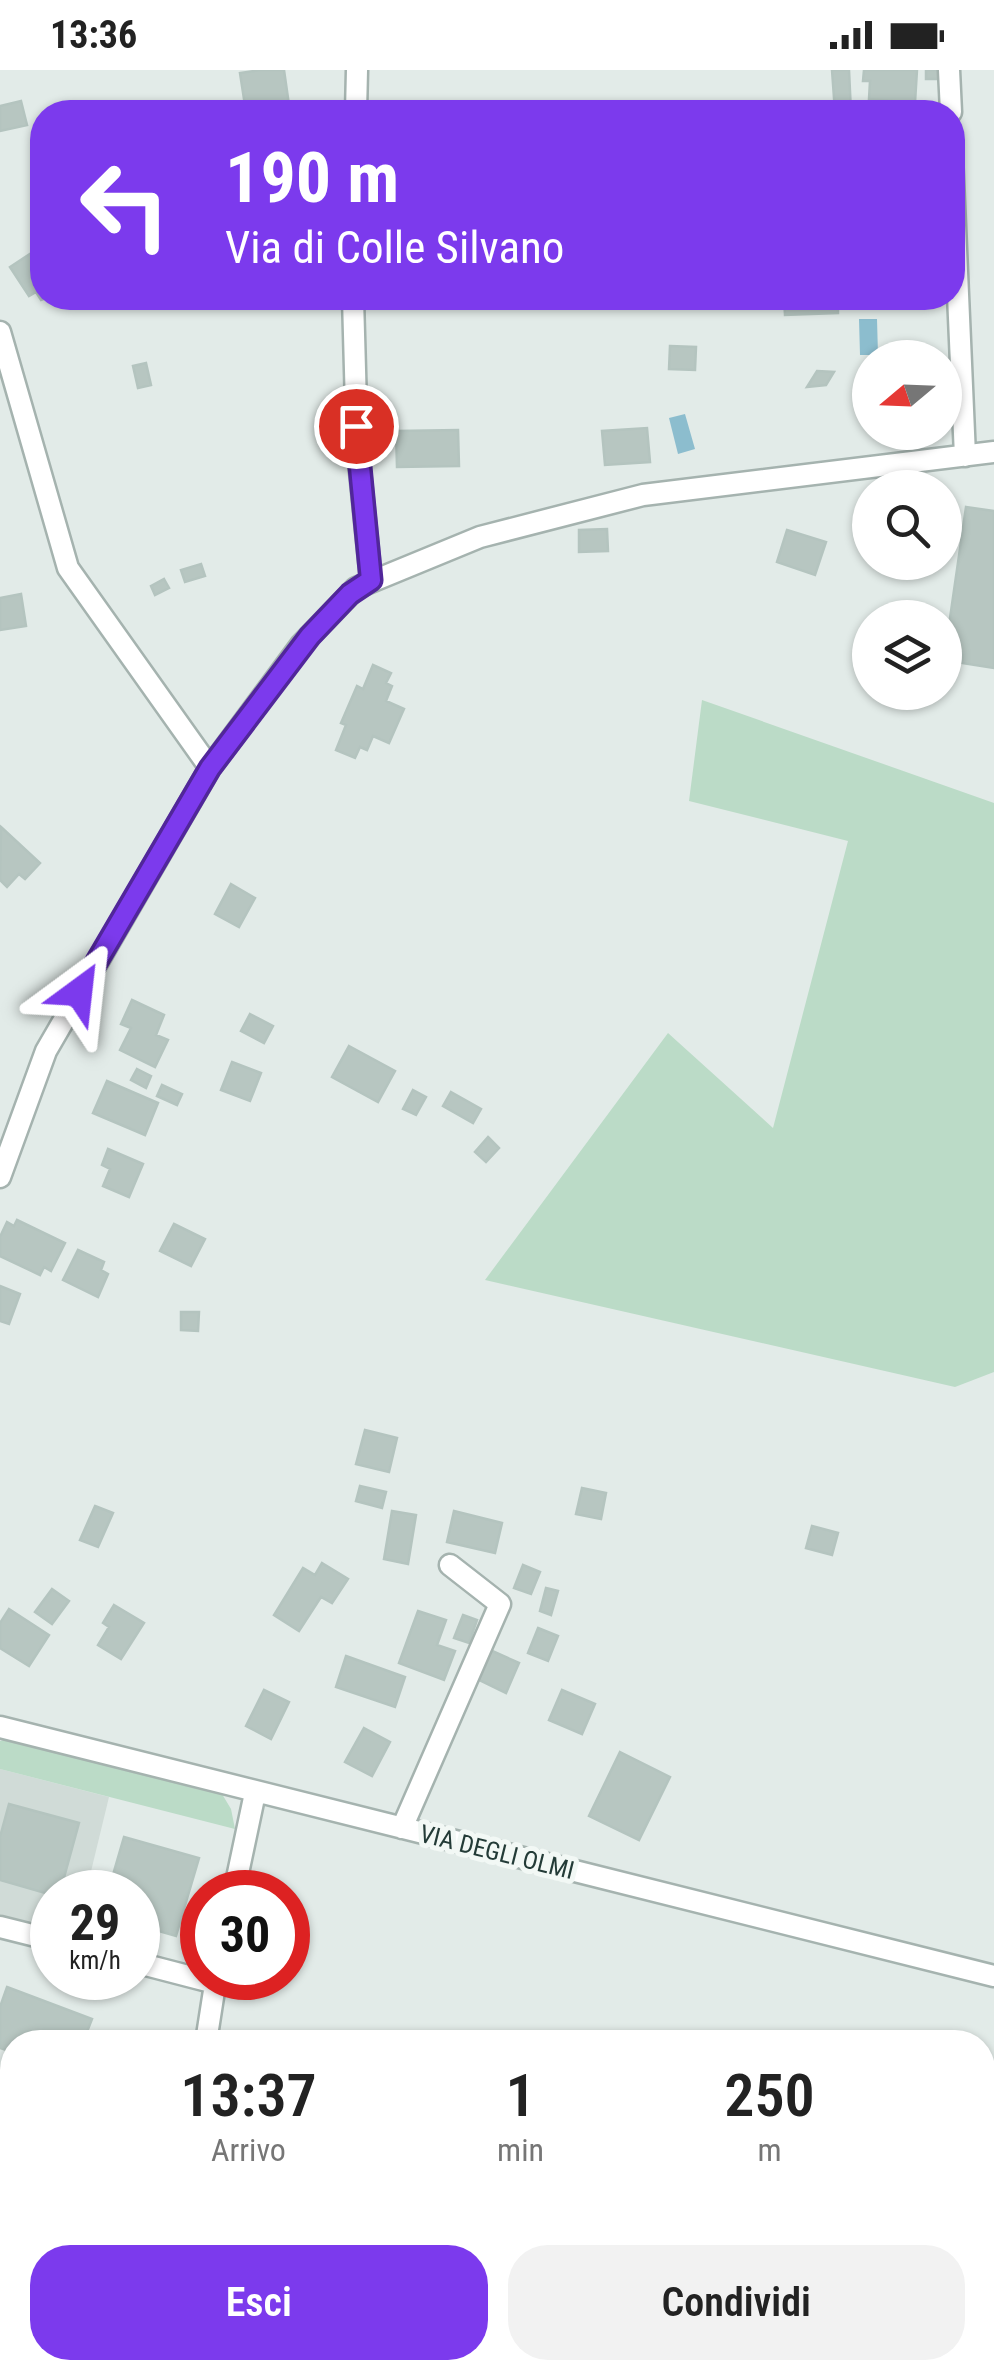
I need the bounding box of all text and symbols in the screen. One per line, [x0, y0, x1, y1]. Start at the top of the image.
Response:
text: 13:36 [50, 13, 137, 57]
text: 190 m [225, 137, 399, 219]
icon: left [60, 140, 190, 270]
text: Via di Colle Silvano [225, 221, 564, 274]
north arrow [852, 340, 962, 450]
map controls [852, 340, 962, 710]
pin [314, 384, 399, 469]
icon: arrive [329, 399, 384, 454]
button: search [852, 470, 962, 580]
button: layers [852, 600, 962, 710]
position arrow [27, 940, 131, 1044]
street label: VIA DEGLI OLMI [417, 1819, 577, 1885]
speed limit sign: 30 [180, 1870, 310, 2000]
text: 29 [70, 1894, 120, 1952]
text: km/h [69, 1946, 121, 1975]
text: 13:37 [180, 2060, 317, 2131]
text: 1 [505, 2060, 536, 2131]
text: 250 [724, 2060, 815, 2131]
text: Arrivo [211, 2131, 286, 2169]
text: min [497, 2131, 544, 2169]
text: m [757, 2131, 782, 2169]
button: Esci [30, 2245, 488, 2360]
button: Condividi [508, 2245, 965, 2360]

